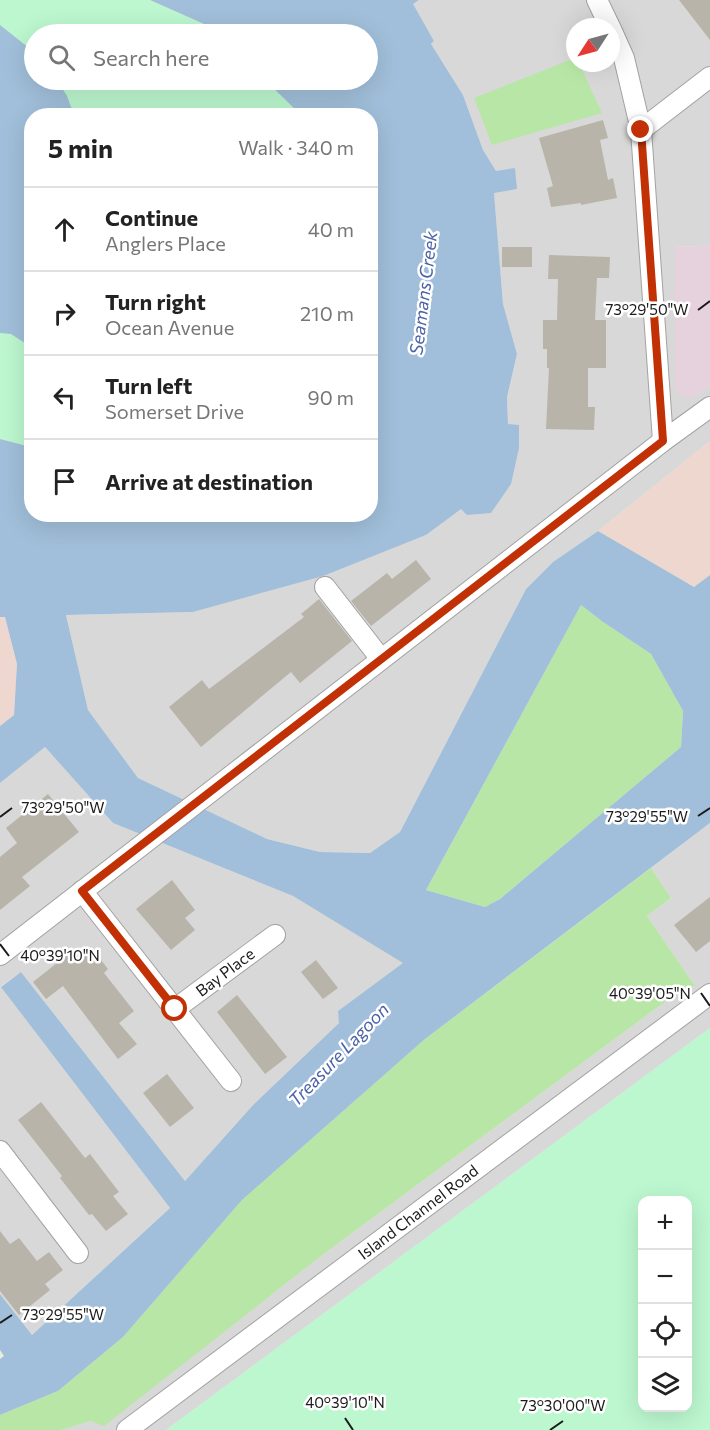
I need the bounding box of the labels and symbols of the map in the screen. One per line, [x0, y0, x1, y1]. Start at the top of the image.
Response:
north arrow [566, 18, 620, 72]
route end [627, 116, 653, 142]
water label: Seamans Creek [405, 229, 442, 356]
text: 73°29'50"W [605, 300, 689, 318]
text: 73°29'50"W [21, 798, 105, 816]
text: 73°29'55"W [606, 807, 688, 825]
street label: Bay Place [192, 943, 258, 1000]
text: 40°39'10"N [20, 946, 100, 964]
text: 40°39'05"N [609, 984, 691, 1002]
route start [161, 995, 187, 1021]
water label: Treasure Lagoon [283, 998, 393, 1111]
street label: Island Channel Road [354, 1160, 481, 1263]
text: 73°29'55"W [22, 1305, 104, 1323]
text: 40°39'10"N [305, 1393, 385, 1411]
text: 73°30'00"W [520, 1396, 606, 1414]

